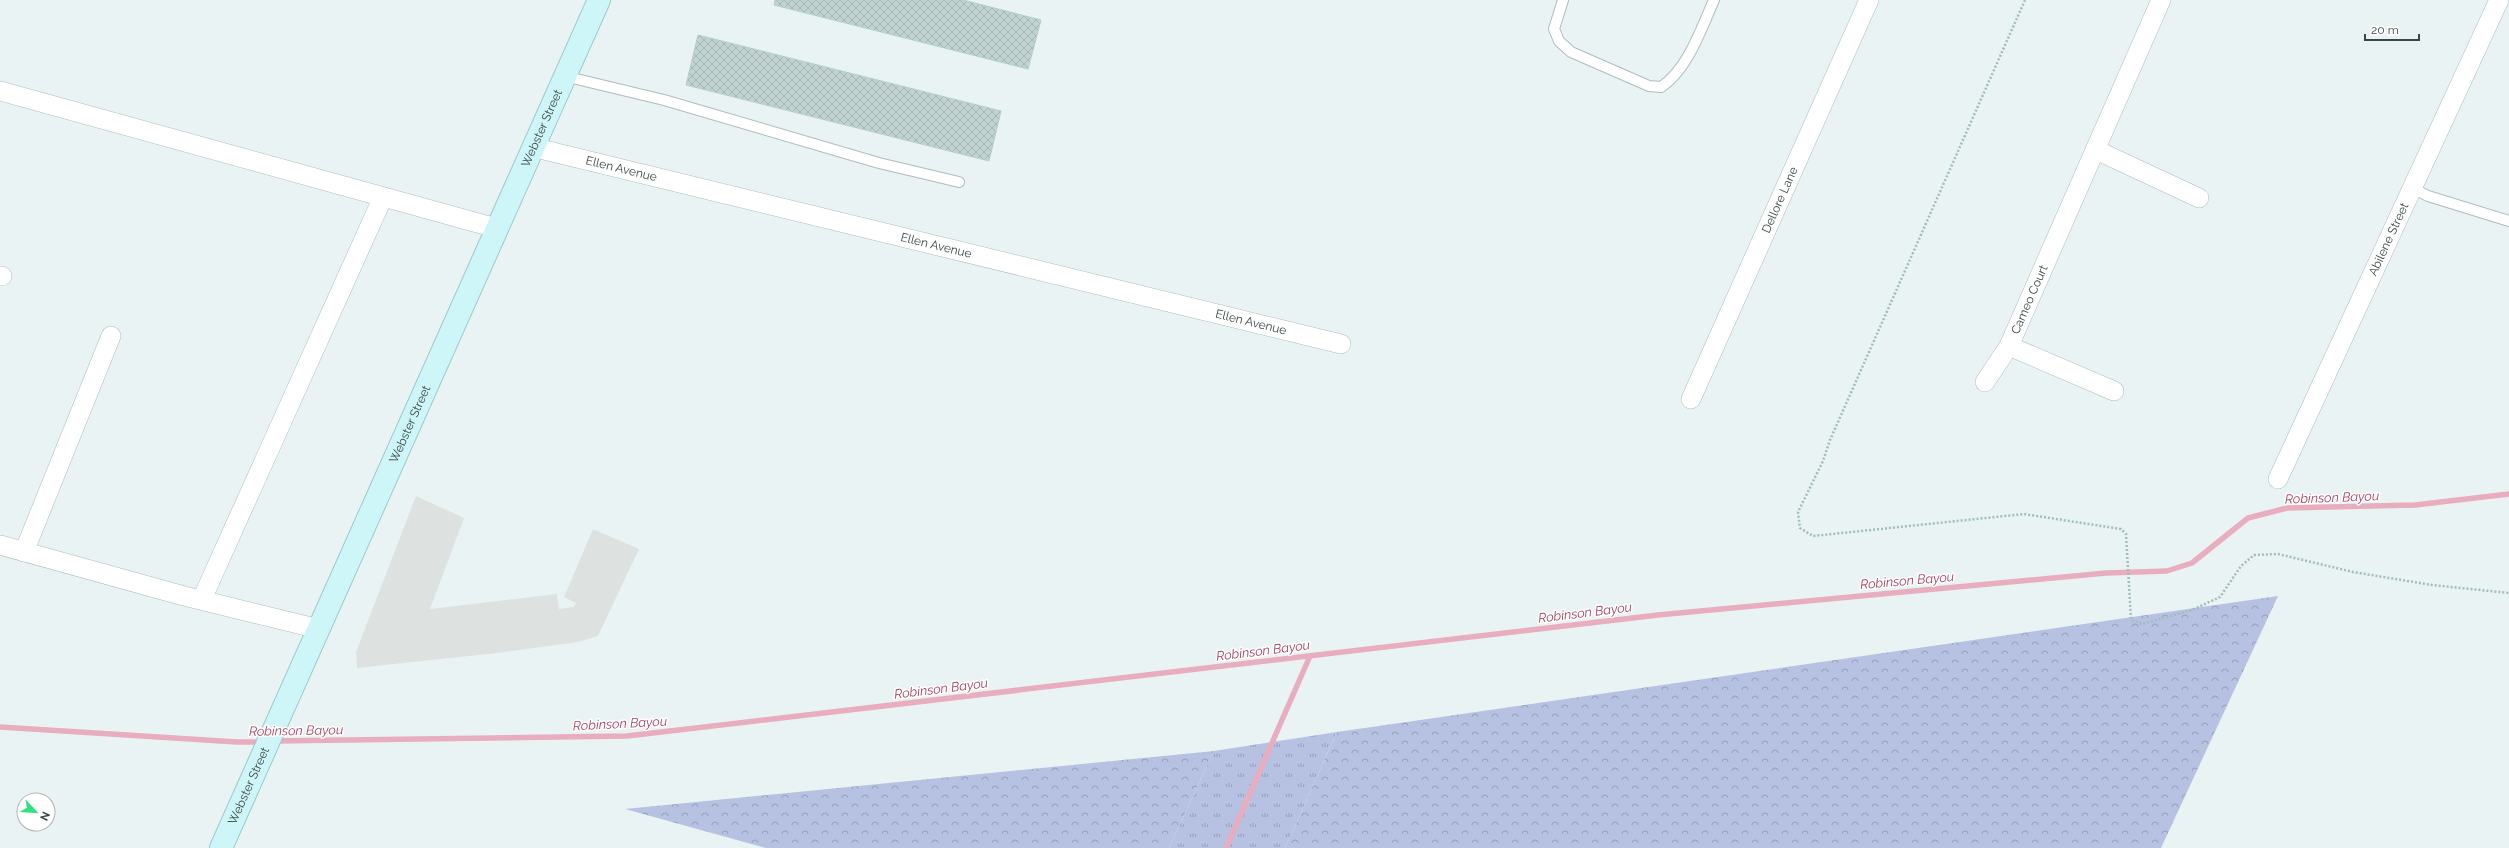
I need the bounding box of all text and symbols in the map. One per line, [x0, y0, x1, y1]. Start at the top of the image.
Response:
scale bar [2365, 16, 2419, 42]
text: 20 m [2371, 23, 2399, 37]
street label: Webster Street [518, 87, 565, 169]
street label: Ellen Avenue [584, 153, 658, 184]
street label: Dellore Lane [1759, 165, 1801, 235]
street label: Abilene Street [2366, 201, 2411, 278]
street label: Ellen Avenue [899, 230, 973, 261]
street label: Cameo Court [2008, 263, 2051, 336]
street label: Ellen Avenue [1214, 307, 1288, 337]
street label: Webster Street [387, 383, 433, 465]
water label: Robinson Bayou [2285, 488, 2379, 507]
water label: Robinson Bayou [1859, 569, 1955, 592]
water label: Robinson Bayou [1537, 599, 1633, 626]
water label: Robinson Bayou [1215, 637, 1311, 664]
water label: Robinson Bayou [893, 675, 989, 702]
water label: Robinson Bayou [572, 714, 668, 733]
water label: Robinson Bayou [249, 722, 343, 739]
street label: Webster Street [225, 745, 272, 827]
north arrow [16, 792, 56, 832]
text: N [37, 809, 52, 823]

